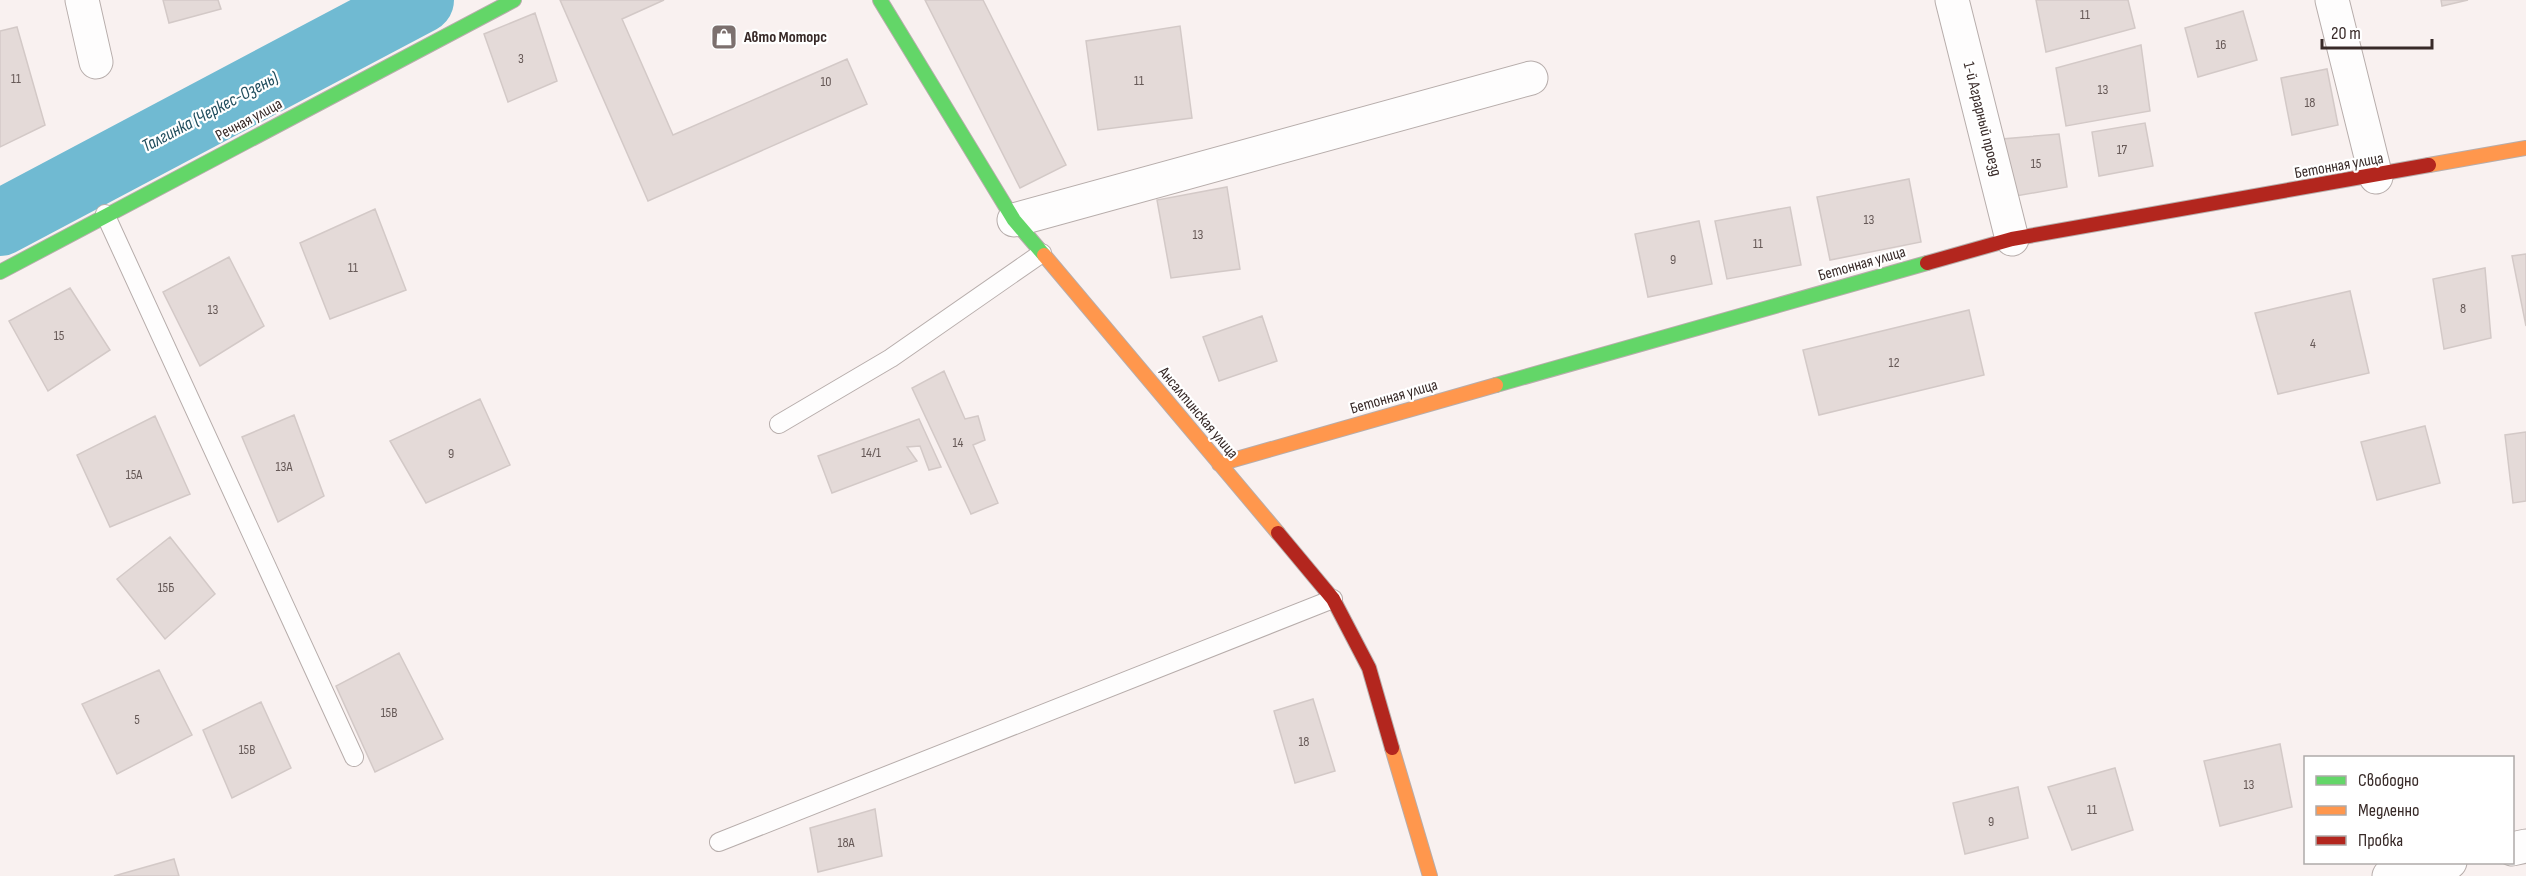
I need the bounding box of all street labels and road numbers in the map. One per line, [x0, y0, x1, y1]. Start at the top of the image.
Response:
street label: 1-й Аграрный проезд [1959, 60, 2005, 178]
street label: Речная улица [213, 95, 285, 145]
street label: Бетонная улица [2293, 149, 2385, 183]
street label: Бетонная улица [1816, 242, 1908, 286]
street label: Ансалтинская улица [1153, 362, 1242, 463]
street label: Бетонная улица [1348, 375, 1440, 419]

